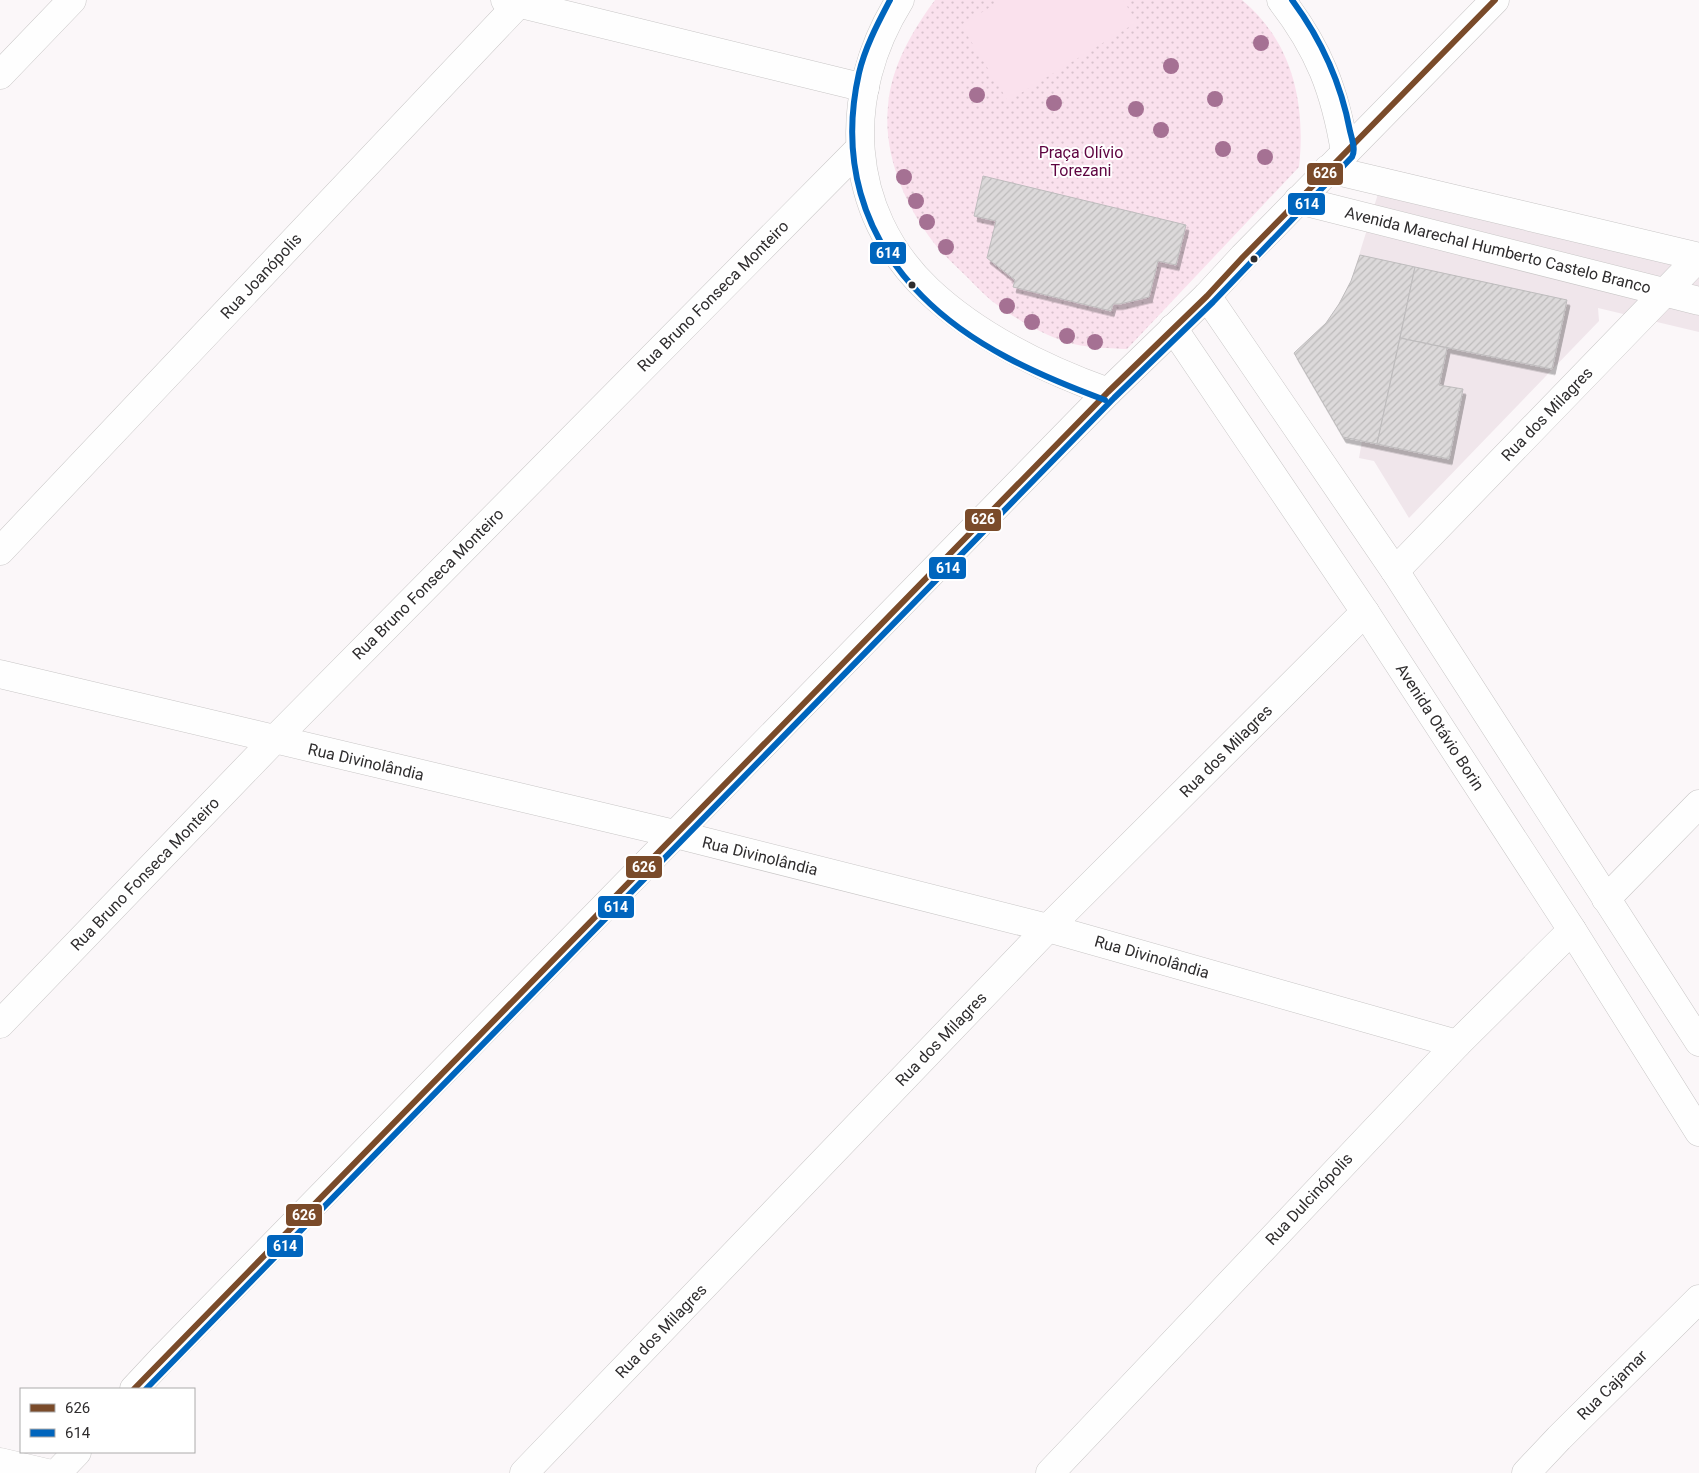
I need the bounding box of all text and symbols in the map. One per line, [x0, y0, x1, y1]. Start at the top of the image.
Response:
park label: Praça Olívio Torezani [1039, 143, 1123, 180]
line badge: 626 [1306, 162, 1344, 186]
text: 626 [1313, 165, 1337, 181]
line badge: 614 [1287, 192, 1326, 216]
text: 614 [1295, 196, 1319, 212]
street label: Avenida Marechal Humberto Castelo Branco [1343, 203, 1653, 297]
street label: Rua Bruno Fonseca Monteiro [634, 217, 792, 375]
street label: Rua Joanópolis [216, 229, 306, 323]
line badge: 614 [869, 241, 907, 265]
text: 614 [876, 245, 900, 261]
unlabelled marker [1249, 254, 1259, 264]
unlabelled marker [907, 280, 917, 290]
street label: Rua dos Milagres [1497, 363, 1597, 465]
street label: Rua Bruno Fonseca Monteiro [349, 505, 507, 663]
line badge: 626 [964, 508, 1002, 532]
text: 626 [971, 511, 995, 527]
line badge: 614 [928, 556, 967, 580]
text: 614 [936, 560, 960, 576]
street label: Avenida Otávio Borin [1392, 660, 1488, 794]
street label: Rua dos Milagres [1176, 701, 1276, 801]
street label: Rua Divinolândia [306, 739, 426, 785]
street label: Rua Bruno Fonseca Monteiro [67, 793, 223, 955]
street label: Rua Divinolândia [700, 832, 820, 880]
line badge: 626 [625, 855, 663, 879]
text: 626 [632, 859, 656, 875]
line badge: 614 [597, 895, 635, 919]
text: 614 [604, 899, 628, 915]
street label: Rua Divinolândia [1092, 932, 1212, 982]
street label: Rua dos Milagres [891, 988, 991, 1090]
street label: Rua Dulcinópolis [1261, 1149, 1357, 1249]
line badge: 626 [285, 1203, 323, 1227]
text: 626 [292, 1207, 316, 1223]
line badge: 614 [266, 1234, 304, 1258]
text: 614 [273, 1238, 297, 1254]
street label: Rua dos Milagres [611, 1280, 711, 1382]
street label: Rua Cajamar [1573, 1346, 1651, 1424]
legend [20, 1388, 195, 1453]
text: 626 [65, 1399, 90, 1417]
text: 614 [65, 1424, 91, 1442]

